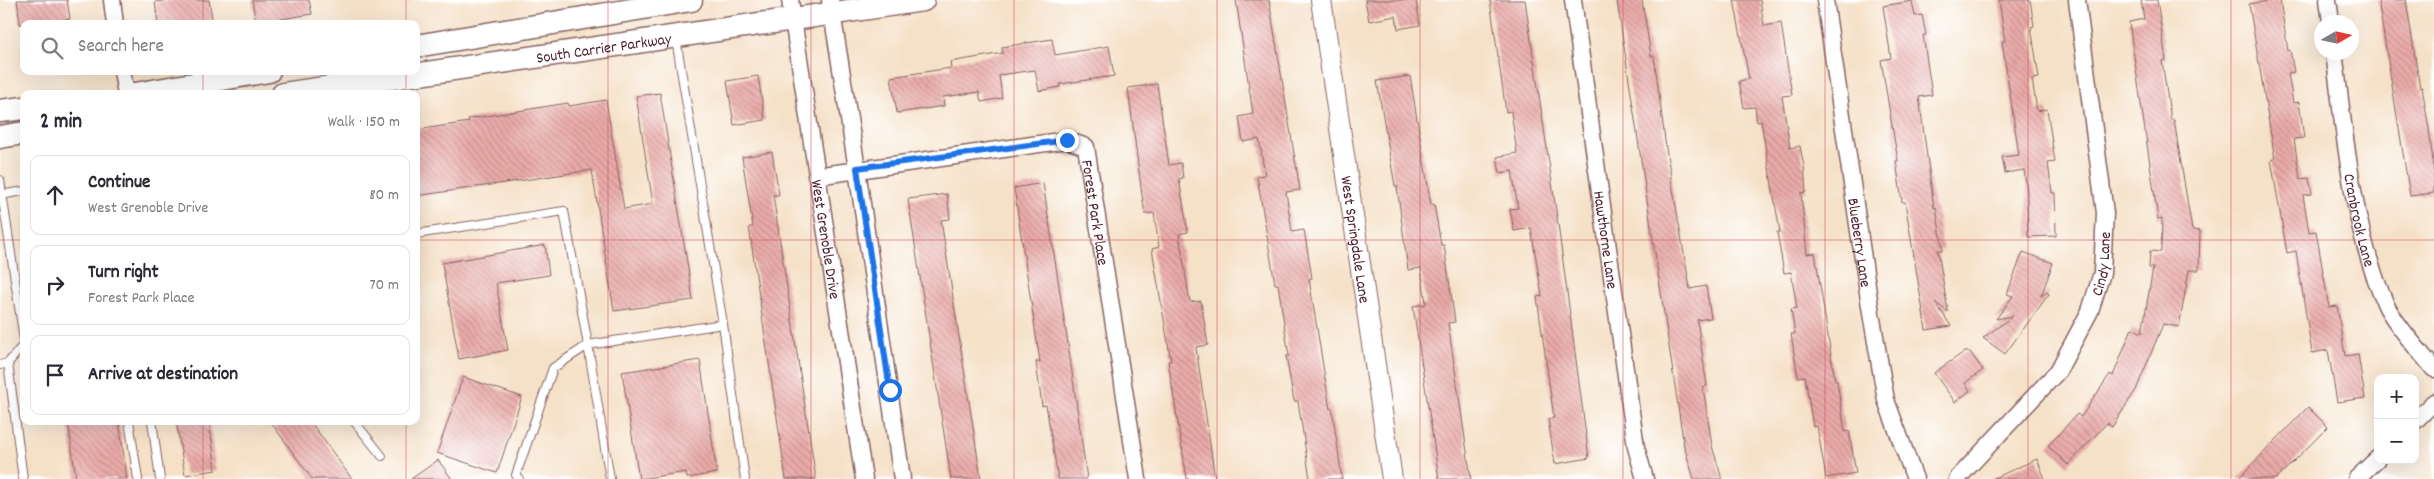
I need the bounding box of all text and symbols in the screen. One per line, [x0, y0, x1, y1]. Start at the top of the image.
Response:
north arrow [2314, 15, 2359, 60]
search box [20, 20, 420, 75]
street label: South Carrier Parkway [535, 28, 674, 71]
icon: search [38, 34, 66, 62]
text: Search here [78, 34, 164, 61]
text: 2 min [40, 108, 82, 138]
text: Walk · 150 m [328, 111, 400, 134]
route end [1056, 129, 1079, 152]
street label: Forest Park Place [1074, 158, 1113, 267]
text: Continue [88, 170, 150, 197]
street label: Cranbrook Lane [2336, 172, 2380, 270]
street label: West Springdale Lane [1333, 175, 1375, 305]
street label: West Grenoble Drive [804, 178, 845, 301]
icon: ahead [41, 181, 69, 209]
text: 80 m [369, 184, 399, 207]
street label: Hawthorne Lane [1586, 189, 1623, 291]
text: West Grenoble Drive [88, 197, 208, 220]
street label: Blueberry Lane [1840, 197, 1876, 289]
street label: Cindy Lane [2087, 231, 2118, 299]
text: Turn right [88, 260, 159, 287]
icon: right [41, 271, 69, 299]
text: 70 m [369, 274, 399, 297]
text: Forest Park Place [88, 287, 195, 310]
icon: arrive [41, 361, 69, 389]
text: Arrive at destination [88, 362, 238, 389]
map controls [2374, 374, 2419, 464]
button: + [2374, 374, 2419, 419]
route start [879, 379, 902, 402]
button: − [2374, 419, 2419, 464]

